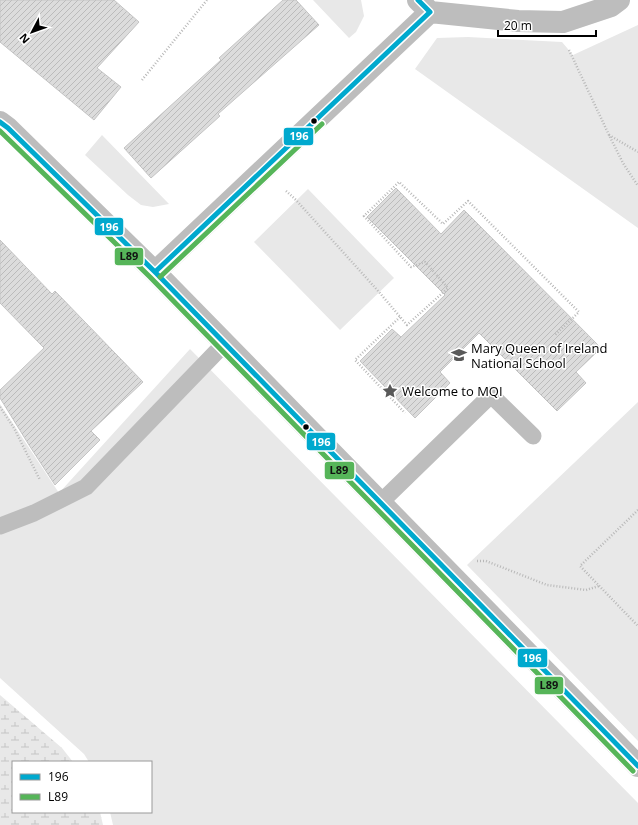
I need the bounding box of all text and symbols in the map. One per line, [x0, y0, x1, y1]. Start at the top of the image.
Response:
north arrow [12, 12, 52, 52]
scale bar [498, 12, 596, 38]
text: 20 m [504, 17, 532, 34]
text: N [15, 31, 33, 47]
unlabelled marker [309, 116, 319, 126]
line badge: 196 [283, 127, 314, 146]
text: 196 [290, 128, 308, 143]
line badge: 196 [94, 217, 124, 236]
text: 196 [100, 219, 118, 234]
line badge: L89 [114, 247, 144, 266]
text: L89 [120, 248, 138, 263]
place label: Mary Queen of Ireland National School [471, 339, 607, 372]
school or university icon: Mary Queen of Ireland National School [450, 346, 468, 364]
place icon: Welcome to MQI [381, 382, 399, 400]
place label: Welcome to MQI [402, 382, 503, 400]
unlabelled marker [301, 422, 311, 432]
line badge: 196 [306, 432, 336, 451]
text: 196 [312, 434, 330, 449]
line badge: L89 [324, 461, 355, 480]
text: L89 [330, 462, 348, 477]
line badge: 196 [517, 648, 548, 668]
text: 196 [523, 650, 541, 665]
line badge: L89 [534, 676, 564, 695]
text: L89 [540, 677, 558, 692]
legend [12, 761, 152, 813]
text: 196 [48, 768, 69, 785]
text: L89 [48, 788, 68, 805]

